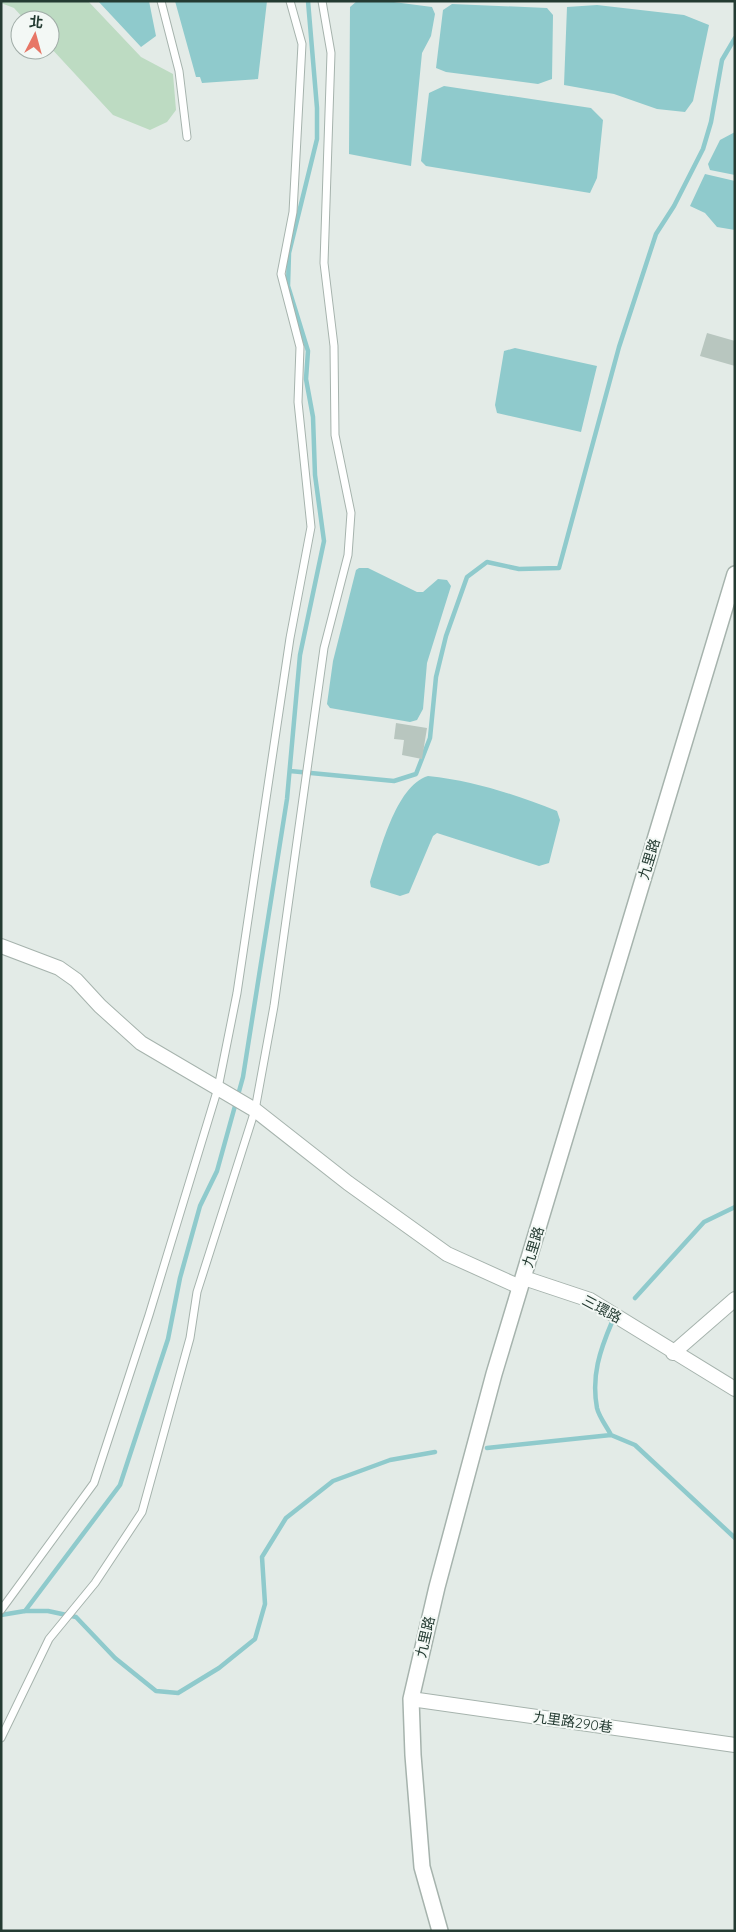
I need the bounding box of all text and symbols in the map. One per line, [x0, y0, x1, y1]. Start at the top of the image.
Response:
north arrow [10, 10, 60, 60]
text: 北 [28, 12, 44, 32]
street label: 九里路 [634, 836, 664, 882]
street label: 九里路 [518, 1224, 548, 1270]
street label: 三環路 [579, 1291, 625, 1327]
street label: 九里路 [412, 1615, 438, 1659]
street label: 九里路290巷 [532, 1708, 614, 1736]

